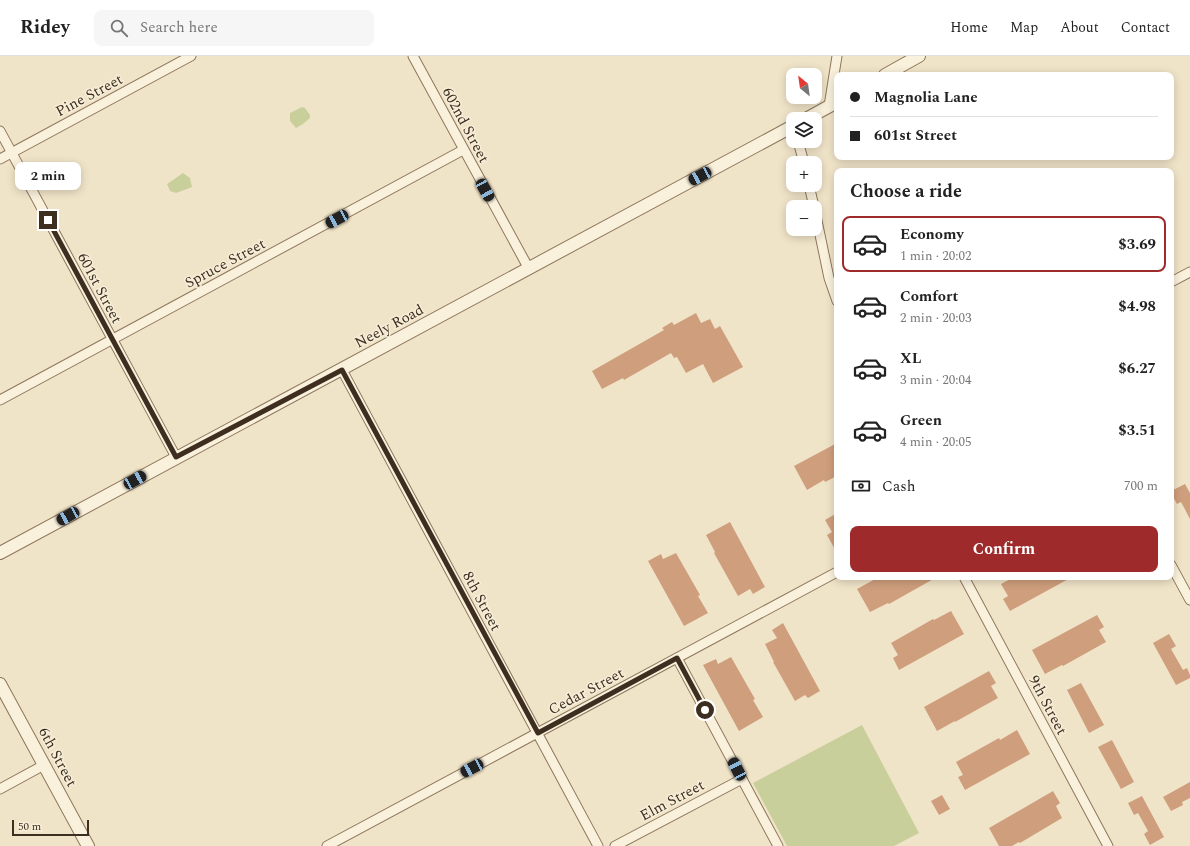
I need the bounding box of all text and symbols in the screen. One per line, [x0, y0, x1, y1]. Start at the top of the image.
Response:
search box [94, 10, 374, 46]
text: Ridey [20, 13, 70, 42]
text: Search here [140, 16, 218, 39]
icon: search [108, 17, 130, 39]
text: Home [950, 17, 988, 38]
text: Map [1010, 17, 1038, 38]
text: About [1060, 17, 1099, 38]
text: Contact [1121, 17, 1170, 38]
street label: Pine Street [51, 68, 127, 123]
north arrow [786, 68, 822, 104]
map controls [786, 68, 822, 236]
street label: 602nd Street [436, 83, 495, 167]
text: Magnolia Lane [874, 86, 978, 109]
button: layers [786, 112, 822, 148]
text: 601st Street [874, 124, 957, 147]
button: + [786, 156, 822, 192]
callout: 2 min [15, 162, 81, 190]
car [687, 165, 713, 187]
text: 2 min [31, 166, 65, 186]
car [474, 177, 496, 203]
text: Choose a ride [850, 178, 962, 205]
button: − [786, 200, 822, 236]
car [324, 208, 350, 230]
route end [39, 211, 57, 229]
text: Economy [900, 223, 964, 246]
icon: car [852, 226, 888, 262]
street label: Spruce Street [181, 233, 270, 294]
text: $3.69 [1118, 233, 1156, 256]
text: 1 min · 20:02 [900, 246, 972, 266]
street label: 601st Street [71, 249, 128, 328]
text: Comfort [900, 285, 958, 308]
icon: car [852, 288, 888, 324]
text: $4.98 [1118, 295, 1156, 318]
street label: Neely Road [350, 299, 428, 354]
text: 2 min · 20:03 [900, 308, 972, 328]
text: XL [900, 347, 921, 370]
icon: car [852, 350, 888, 386]
text: $6.27 [1118, 357, 1156, 380]
text: 3 min · 20:04 [900, 370, 972, 390]
text: Green [900, 409, 942, 432]
icon: car [852, 412, 888, 448]
text: $3.51 [1118, 419, 1156, 442]
text: 4 min · 20:05 [900, 432, 972, 452]
car [122, 469, 148, 491]
icon: cash [850, 475, 872, 497]
text: Cash [882, 475, 915, 498]
text: 700 m [1124, 476, 1158, 496]
car [55, 505, 81, 527]
button: Confirm [850, 526, 1158, 572]
street label: 8th Street [456, 567, 507, 635]
street label: Cedar Street [544, 662, 628, 721]
street label: 9th Street [1022, 671, 1073, 739]
route start [696, 701, 714, 719]
street label: 6th Street [32, 723, 83, 791]
car [726, 756, 748, 782]
car [459, 757, 485, 779]
street label: Elm Street [636, 774, 709, 827]
scale bar [12, 818, 89, 837]
text: 50 m [18, 818, 41, 835]

